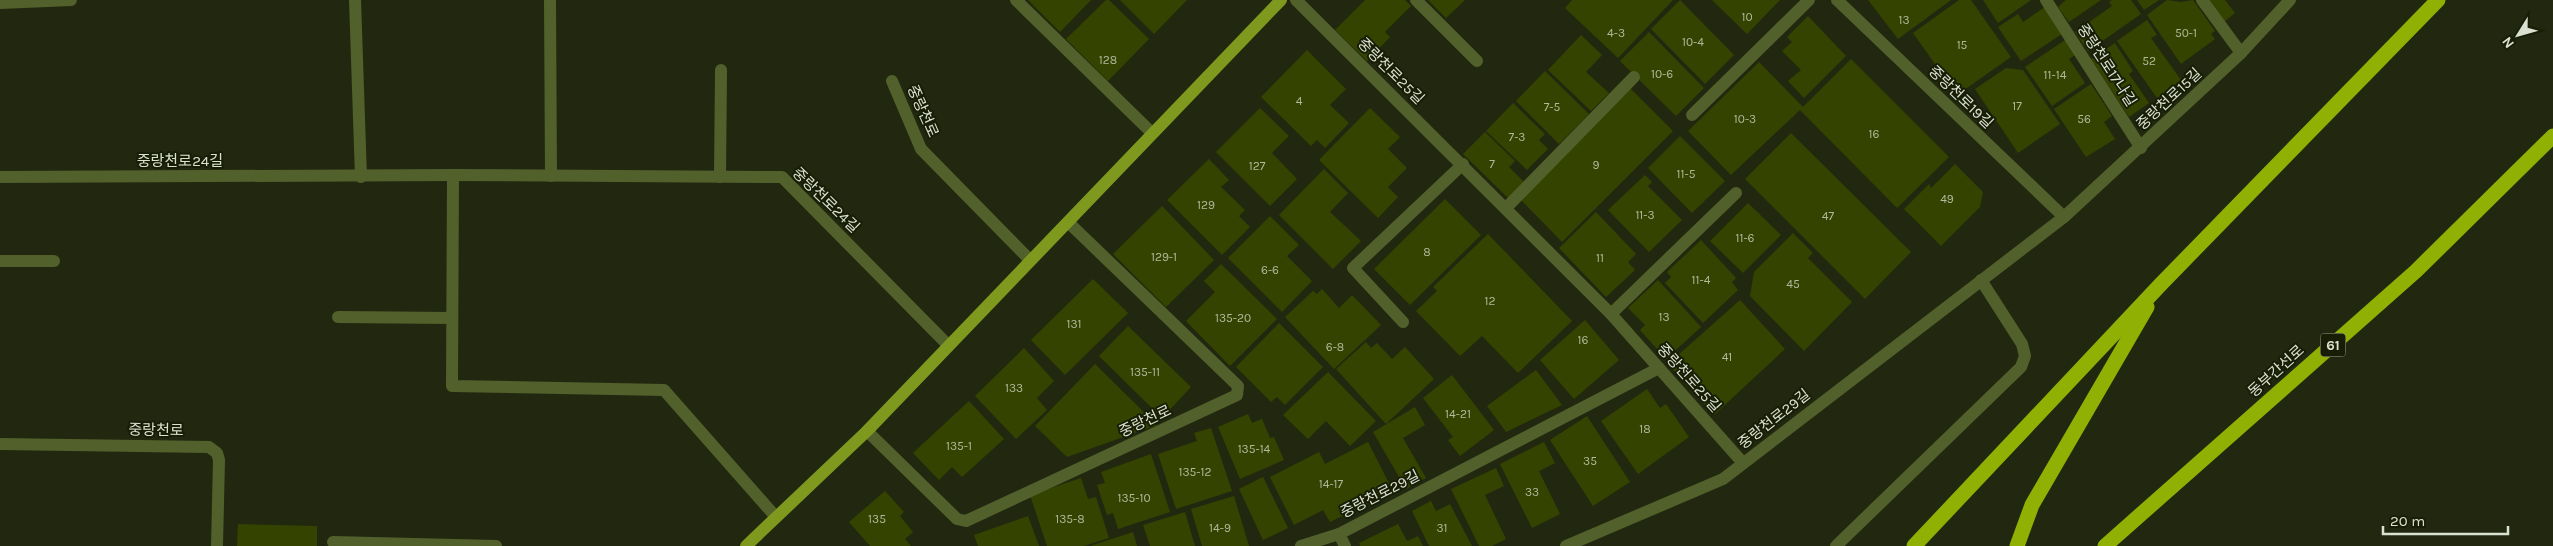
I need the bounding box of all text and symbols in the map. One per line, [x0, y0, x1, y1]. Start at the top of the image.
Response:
house number: 10 [1741, 10, 1753, 24]
north arrow [2493, 10, 2543, 60]
house number: 13 [1898, 13, 1910, 27]
street label: 중랑천로17나길 [2074, 20, 2140, 110]
house number: 4-3 [1607, 26, 1625, 40]
house number: 50-1 [2175, 26, 2197, 40]
text: N [2498, 33, 2518, 52]
street label: 중랑천로25길 [1354, 34, 1428, 108]
house number: 10-4 [1682, 35, 1704, 49]
house number: 15 [1957, 38, 1968, 52]
house number: 128 [1099, 53, 1117, 67]
house number: 52 [2142, 54, 2156, 68]
street label: 중랑천로19길 [1925, 62, 1997, 132]
street label: 중랑천로15길 [2133, 64, 2205, 134]
house number: 10-6 [1651, 67, 1673, 81]
house number: 11-14 [2044, 68, 2067, 82]
street label: 중랑천로 [904, 82, 942, 140]
house number: 4 [1296, 94, 1303, 108]
house number: 17 [2012, 99, 2022, 113]
house number: 7-5 [1544, 100, 1561, 114]
house number: 10-3 [1734, 112, 1756, 126]
house number: 56 [2077, 112, 2091, 126]
house number: 16 [1869, 127, 1880, 141]
house number: 7-3 [1509, 130, 1525, 144]
street label: 중랑천로24길 [137, 152, 223, 170]
house number: 7 [1489, 157, 1495, 171]
house number: 9 [1593, 158, 1600, 172]
house number: 127 [1249, 159, 1266, 173]
street label: 중랑천로24길 [789, 164, 863, 236]
house number: 11-5 [1677, 167, 1696, 181]
house number: 49 [1940, 192, 1954, 206]
house number: 129 [1197, 198, 1215, 212]
house number: 11-3 [1635, 208, 1655, 222]
house number: 47 [1822, 209, 1835, 223]
house number: 11-6 [1736, 231, 1755, 245]
house number: 8 [1423, 245, 1431, 259]
house number: 129-1 [1151, 250, 1177, 264]
house number: 11 [1596, 251, 1604, 265]
house number: 6-6 [1261, 263, 1279, 277]
house number: 11-4 [1692, 273, 1711, 287]
house number: 45 [1786, 277, 1800, 291]
house number: 12 [1485, 294, 1496, 308]
house number: 13 [1658, 310, 1670, 324]
house number: 135-20 [1215, 311, 1251, 325]
house number: 131 [1066, 317, 1082, 331]
house number: 16 [1578, 333, 1589, 347]
road number: 61 [2320, 334, 2346, 356]
house number: 6-8 [1326, 340, 1344, 354]
street label: 중랑천로25길 [1653, 340, 1725, 416]
street label: 동부간선로 [2244, 341, 2308, 401]
house number: 41 [1722, 350, 1732, 364]
house number: 135-11 [1130, 365, 1160, 379]
house number: 133 [1005, 381, 1023, 395]
street label: 중랑천로29길 [1734, 385, 1814, 453]
street label: 중랑천로 [1116, 401, 1174, 441]
house number: 14-21 [1445, 407, 1471, 421]
street label: 중랑천로 [128, 421, 184, 439]
house number: 18 [1639, 422, 1651, 436]
house number: 135-1 [946, 439, 972, 453]
house number: 135-14 [1238, 442, 1271, 456]
house number: 35 [1583, 454, 1597, 468]
house number: 135-12 [1179, 465, 1211, 479]
street label: 중랑천로29길 [1337, 466, 1423, 522]
house number: 14-17 [1319, 477, 1344, 491]
house number: 33 [1525, 485, 1539, 499]
house number: 135-10 [1117, 491, 1151, 505]
scale bar [2383, 504, 2508, 536]
house number: 135 [868, 512, 886, 526]
house number: 135-8 [1055, 512, 1085, 526]
text: 20 m [2390, 512, 2425, 530]
house number: 14-9 [1209, 521, 1231, 535]
house number: 31 [1436, 521, 1448, 535]

